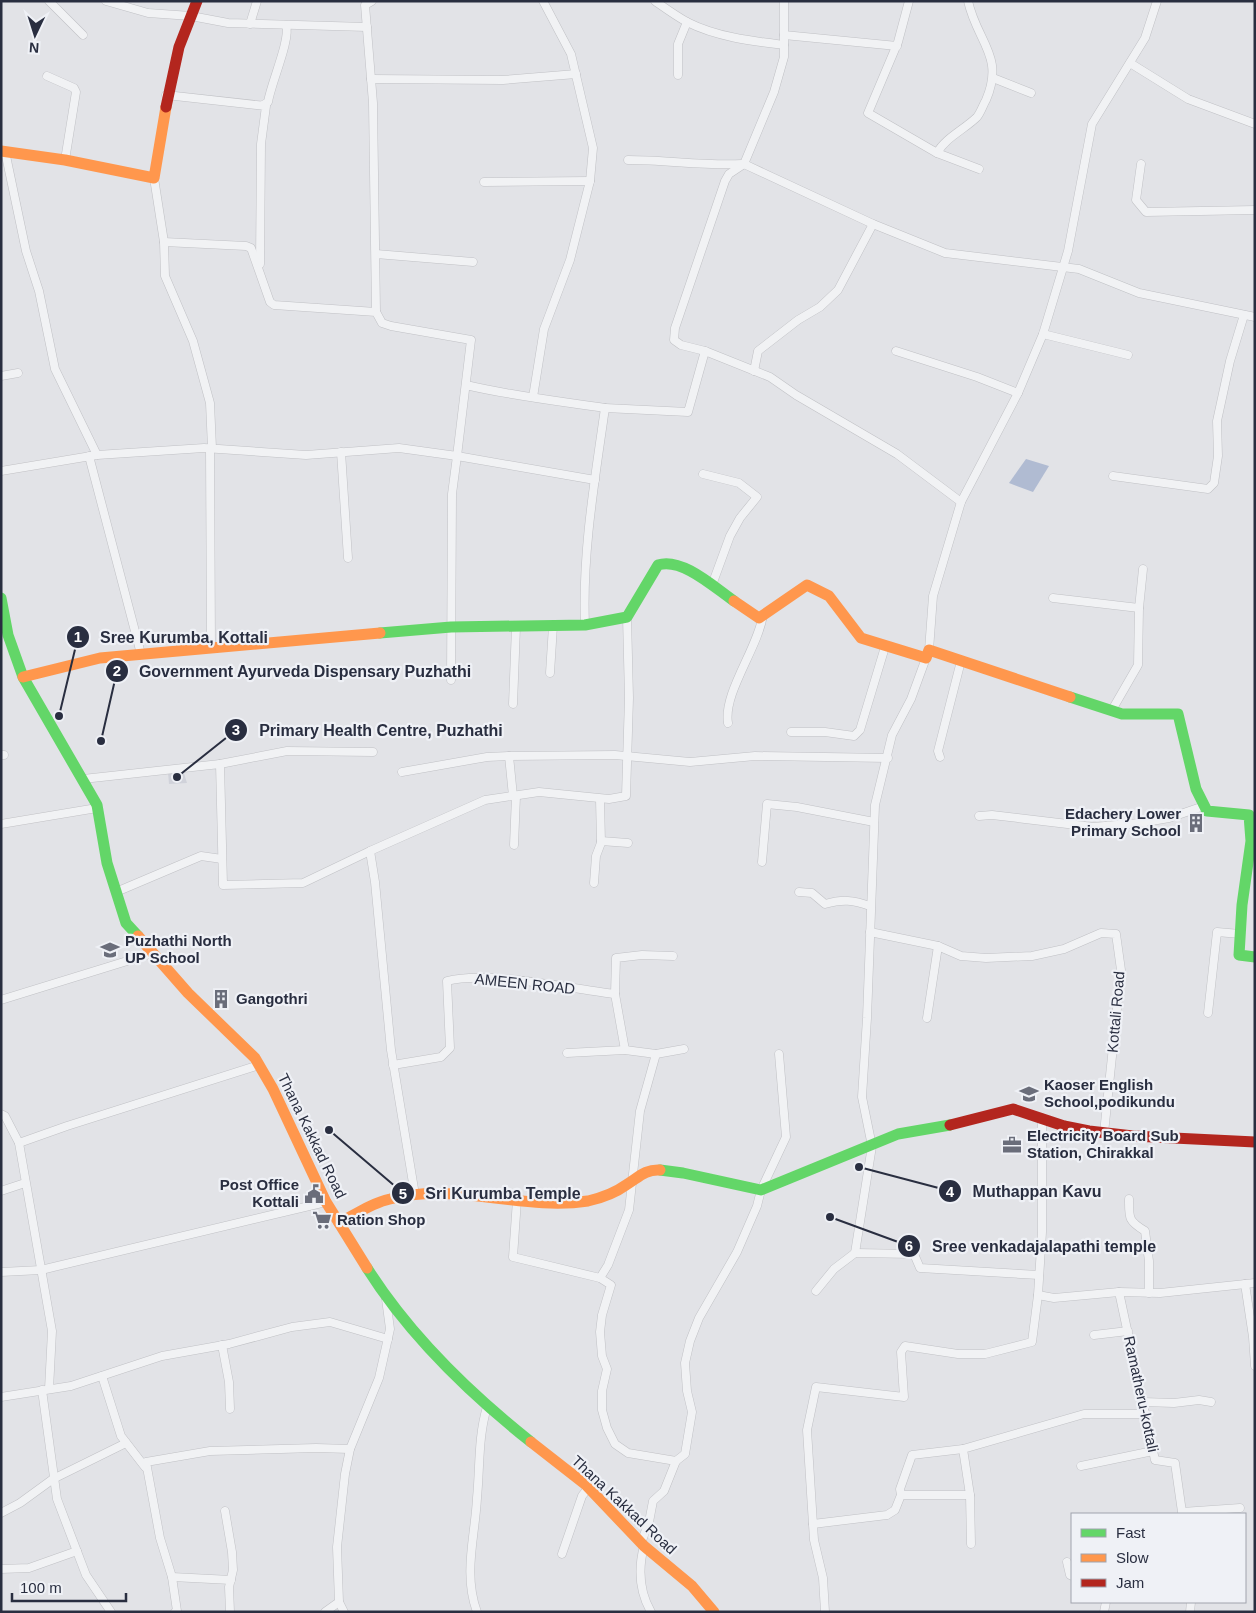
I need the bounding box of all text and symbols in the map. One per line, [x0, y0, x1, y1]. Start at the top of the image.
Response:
north arrow [10, 10, 60, 60]
text: N [28, 40, 40, 56]
callout: Sree Kurumba, Kottali [65, 622, 278, 653]
text: 1 [74, 628, 82, 645]
text: Sree Kurumba, Kottali [100, 629, 268, 646]
callout: Government Ayurveda Dispensary Puzhathi [104, 656, 482, 687]
text: 2 [113, 662, 121, 679]
text: Government Ayurveda Dispensary Puzhathi [139, 663, 471, 680]
callout: Primary Health Centre, Puzhathi [224, 714, 512, 745]
text: 3 [232, 721, 240, 738]
text: Primary Health Centre, Puzhathi [259, 722, 503, 739]
place label: Edachery Lower Primary School [1065, 805, 1181, 839]
building icon: Edachery Lower Primary School [1185, 812, 1207, 834]
place label: Puzhathi North UP School [125, 932, 232, 966]
school or university icon: Puzhathi North UP School [99, 939, 121, 961]
street label: AMEEN ROAD [474, 970, 576, 997]
street label: Kottali Road [1103, 971, 1128, 1053]
building icon: Gangothri [210, 988, 232, 1010]
place label: Gangothri [236, 990, 308, 1007]
street label: Thana Kakkad Road [275, 1071, 350, 1201]
place label: Kaoser English School,podikundu [1044, 1076, 1175, 1110]
school or university icon: Kaoser English School,podikundu [1018, 1083, 1040, 1105]
place label: Electricity Board Sub Station, Chirakkal [1027, 1127, 1179, 1161]
office icon: Electricity Board Sub Station, Chirakkal [1001, 1134, 1023, 1156]
place label: Post Office Kottali [220, 1176, 299, 1210]
callout: Muthappan Kavu [938, 1176, 1112, 1207]
callout: Sri Kurumba Temple [390, 1178, 591, 1209]
public building icon: Post Office Kottali [303, 1183, 325, 1205]
text: 4 [946, 1183, 955, 1200]
text: Muthappan Kavu [973, 1183, 1101, 1200]
text: 5 [399, 1185, 407, 1202]
text: Sri Kurumba Temple [425, 1185, 581, 1202]
supermarket icon: Ration Shop [311, 1209, 333, 1231]
place label: Ration Shop [337, 1211, 425, 1228]
callout: Sree venkadajalapathi temple [897, 1231, 1166, 1262]
text: 6 [905, 1237, 913, 1254]
text: Sree venkadajalapathi temple [932, 1238, 1156, 1255]
street label: Ramatheru-kottali [1121, 1334, 1162, 1454]
street label: Thana Kakkad Road [569, 1452, 680, 1557]
legend [1071, 1513, 1246, 1603]
text: Fast [1116, 1524, 1146, 1541]
text: Slow [1116, 1549, 1149, 1566]
scale bar [12, 1570, 126, 1602]
text: Jam [1116, 1574, 1144, 1591]
text: 100 m [20, 1579, 62, 1596]

